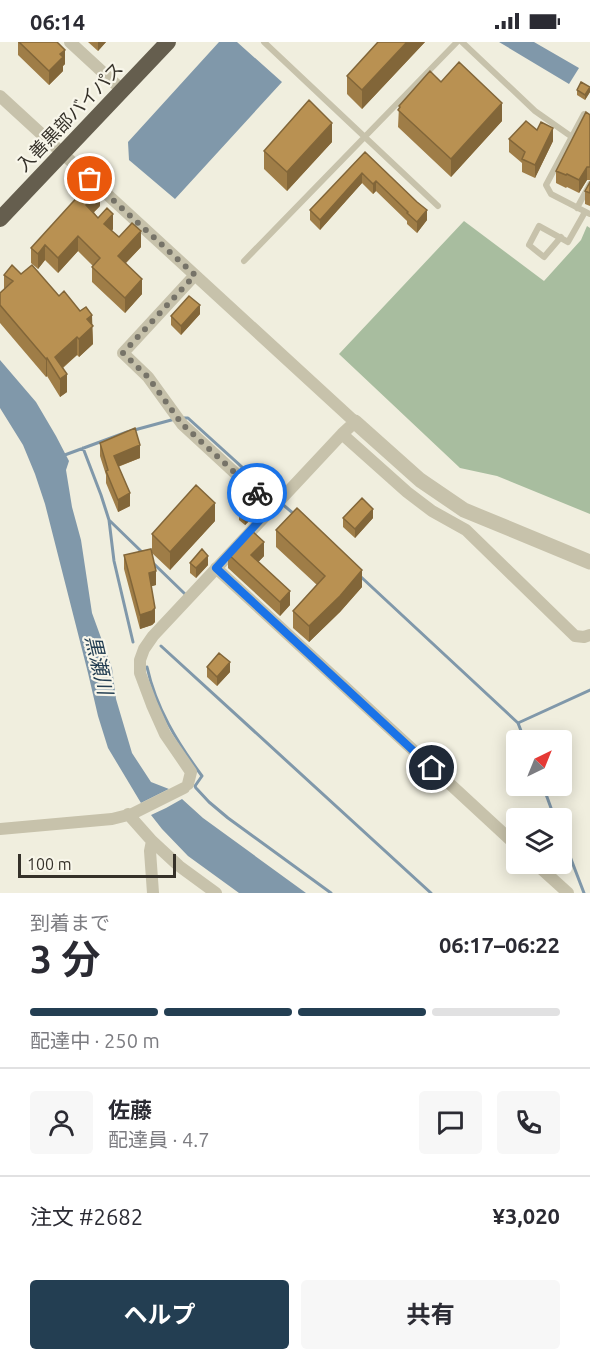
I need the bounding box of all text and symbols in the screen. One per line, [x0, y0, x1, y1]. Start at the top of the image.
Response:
text: 06:14 [30, 9, 85, 34]
street label: 入善黒部バイパス [12, 58, 126, 175]
pin [64, 153, 115, 204]
icon: bag [73, 162, 106, 195]
courier [227, 463, 287, 523]
icon: bike [241, 477, 274, 510]
water label: 黒瀬川 [82, 633, 118, 699]
north arrow [506, 730, 572, 796]
map controls [506, 730, 572, 874]
pin [406, 742, 457, 793]
icon: home [415, 751, 448, 784]
button: layers [506, 808, 572, 874]
scale bar [18, 851, 176, 878]
text: 100 m [27, 855, 72, 873]
text: 到着まで [30, 911, 110, 934]
text: 06:17–06:22 [439, 932, 560, 957]
text: 3 分 [30, 937, 100, 980]
text: 配達中 · 250 m [30, 1029, 160, 1052]
button: person [30, 1091, 93, 1154]
button: chat [419, 1091, 482, 1154]
button: phone [497, 1091, 560, 1154]
text: 佐藤 [108, 1097, 152, 1122]
text: 配達員 · 4.7 [108, 1128, 210, 1151]
text: ¥3,020 [493, 1203, 560, 1228]
text: 注文 #2682 [30, 1204, 143, 1229]
button: ヘルプ [30, 1280, 289, 1349]
button: 共有 [301, 1280, 560, 1349]

